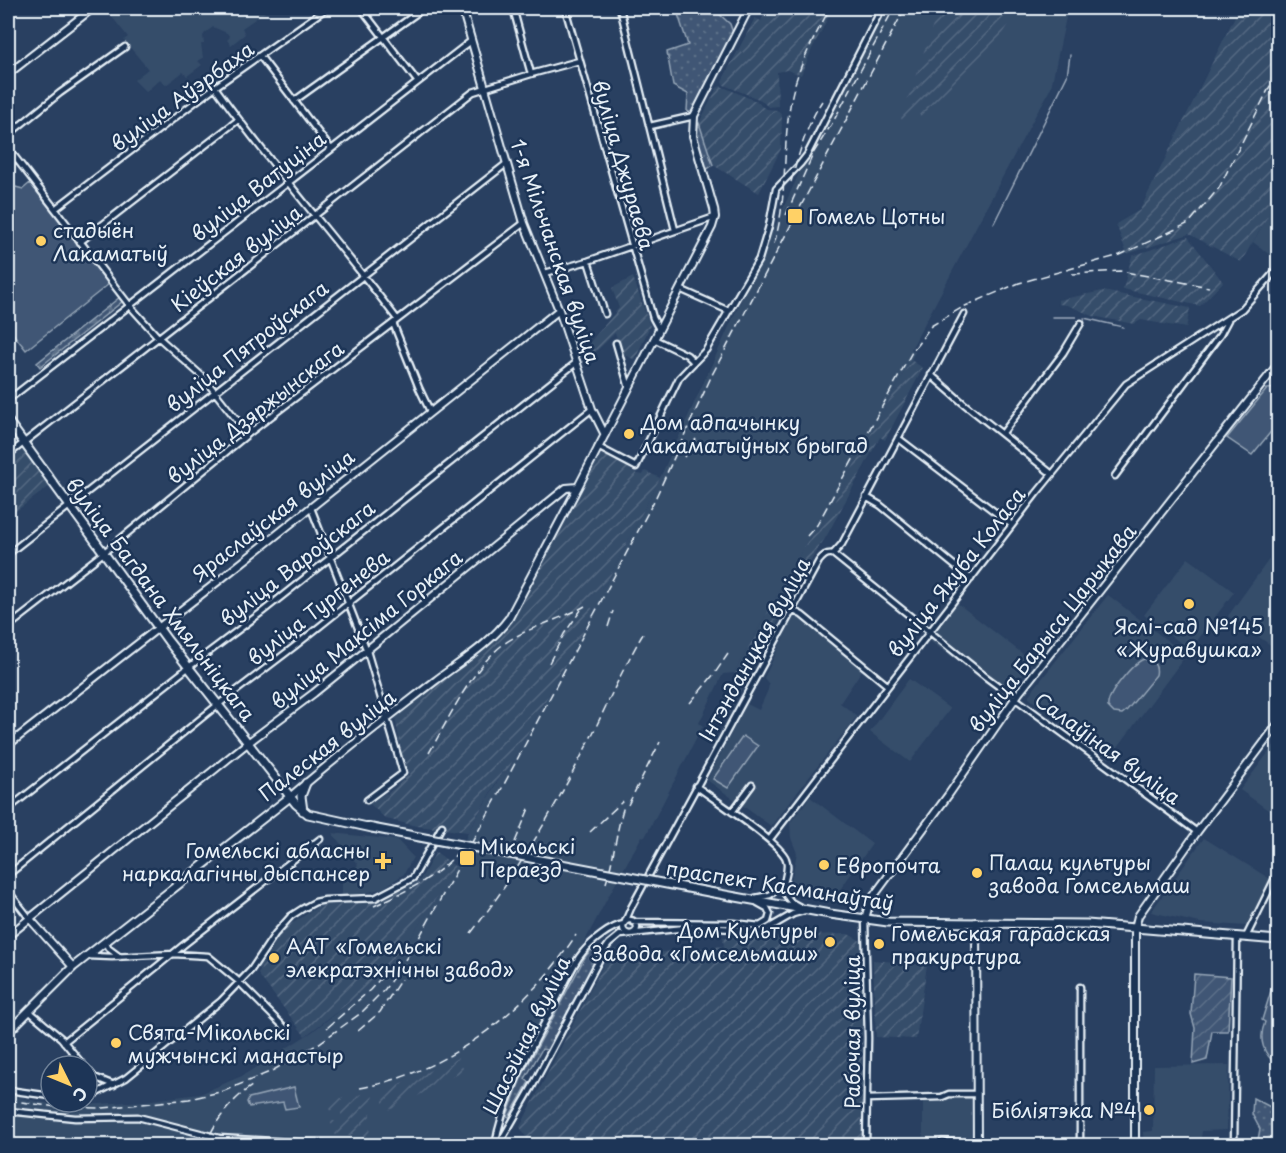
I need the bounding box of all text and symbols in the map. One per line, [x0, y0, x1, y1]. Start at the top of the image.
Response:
street label: вуліца Аўэрбаха [104, 34, 260, 158]
street label: вуліца Джураева [585, 76, 663, 254]
street label: вуліца Ватуціна [184, 123, 332, 248]
street label: 1-я Мільчанская вуліца [503, 135, 609, 368]
street label: Кіеўская вуліца [164, 197, 309, 319]
place label: Гомель Цотны [808, 201, 945, 231]
marker: Гомель Цотны [786, 207, 804, 225]
place label: стадыён Лакаматыў [53, 215, 168, 268]
marker: стадыён Лакаматыў [34, 234, 48, 248]
street label: вуліца Пятроўскага [159, 273, 335, 419]
street label: вуліца Дзяржынскага [160, 333, 350, 491]
place label: Дом адпачынку лакаматыўных брыгад [640, 407, 868, 460]
marker: Дом адпачынку лакаматыўных брыгад [622, 427, 636, 441]
street label: Яраслаўская вуліца [185, 441, 361, 588]
street label: вуліца Багдана Хмяльніцкага [59, 471, 263, 728]
street label: вуліца Якуба Коласа [880, 480, 1032, 663]
street label: вуліца Вароўскага [213, 493, 381, 633]
street label: вуліца Барыса Царыкава [961, 517, 1143, 738]
street label: вуліца Тургенева [241, 542, 396, 672]
street label: вуліца Максіма Горкага [264, 542, 469, 716]
street label: Інтэнданцкая вуліца [691, 551, 818, 747]
marker: Яслі-сад №145 «Журавушка» [1182, 597, 1196, 611]
place label: Яслі-сад №145 «Журавушка» [1115, 611, 1263, 664]
street label: Палеская вуліца [252, 681, 402, 808]
street label: Салаўіная вуліца [1029, 685, 1188, 812]
place label: Мікольскі Пераезд [480, 831, 575, 884]
place label: Гомельскі абласны наркалагічны дыспансер [122, 835, 370, 888]
place label: Палац культуры завода Гомсельмаш [988, 847, 1190, 900]
marker: Мікольскі Пераезд [458, 849, 476, 867]
place label: Европочта [836, 850, 941, 880]
marker: Гомельскі абласны наркалагічны дыспансер [374, 852, 392, 870]
street label: праспект Касманаўтаў [664, 852, 896, 918]
marker: Европочта [817, 858, 831, 872]
marker: Палац культуры завода Гомсельмаш [970, 866, 984, 880]
place label: Дом Культуры Завода «Гомсельмаш» [592, 915, 818, 968]
place label: Гомельская гарадская пракуратура [891, 918, 1111, 971]
place label: ААТ «Гомельскі элекратэхнічны завод» [286, 931, 514, 984]
marker: Дом Культуры Завода «Гомсельмаш» [823, 935, 837, 949]
marker: Гомельская гарадская пракуратура [872, 937, 886, 951]
street label: Шасэйная вуліца [475, 950, 578, 1119]
marker: ААТ «Гомельскі элекратэхнічны завод» [267, 951, 281, 965]
street label: Рабочая вуліца [837, 955, 867, 1109]
place label: Свята-Мікольскі мужчынскі манастыр [128, 1017, 343, 1070]
marker: Свята-Мікольскі мужчынскі манастыр [109, 1036, 123, 1050]
north arrow [39, 1054, 99, 1114]
text: С [68, 1082, 94, 1108]
place label: Бібліятэка №4 [991, 1095, 1137, 1125]
marker: Бібліятэка №4 [1142, 1103, 1156, 1117]

